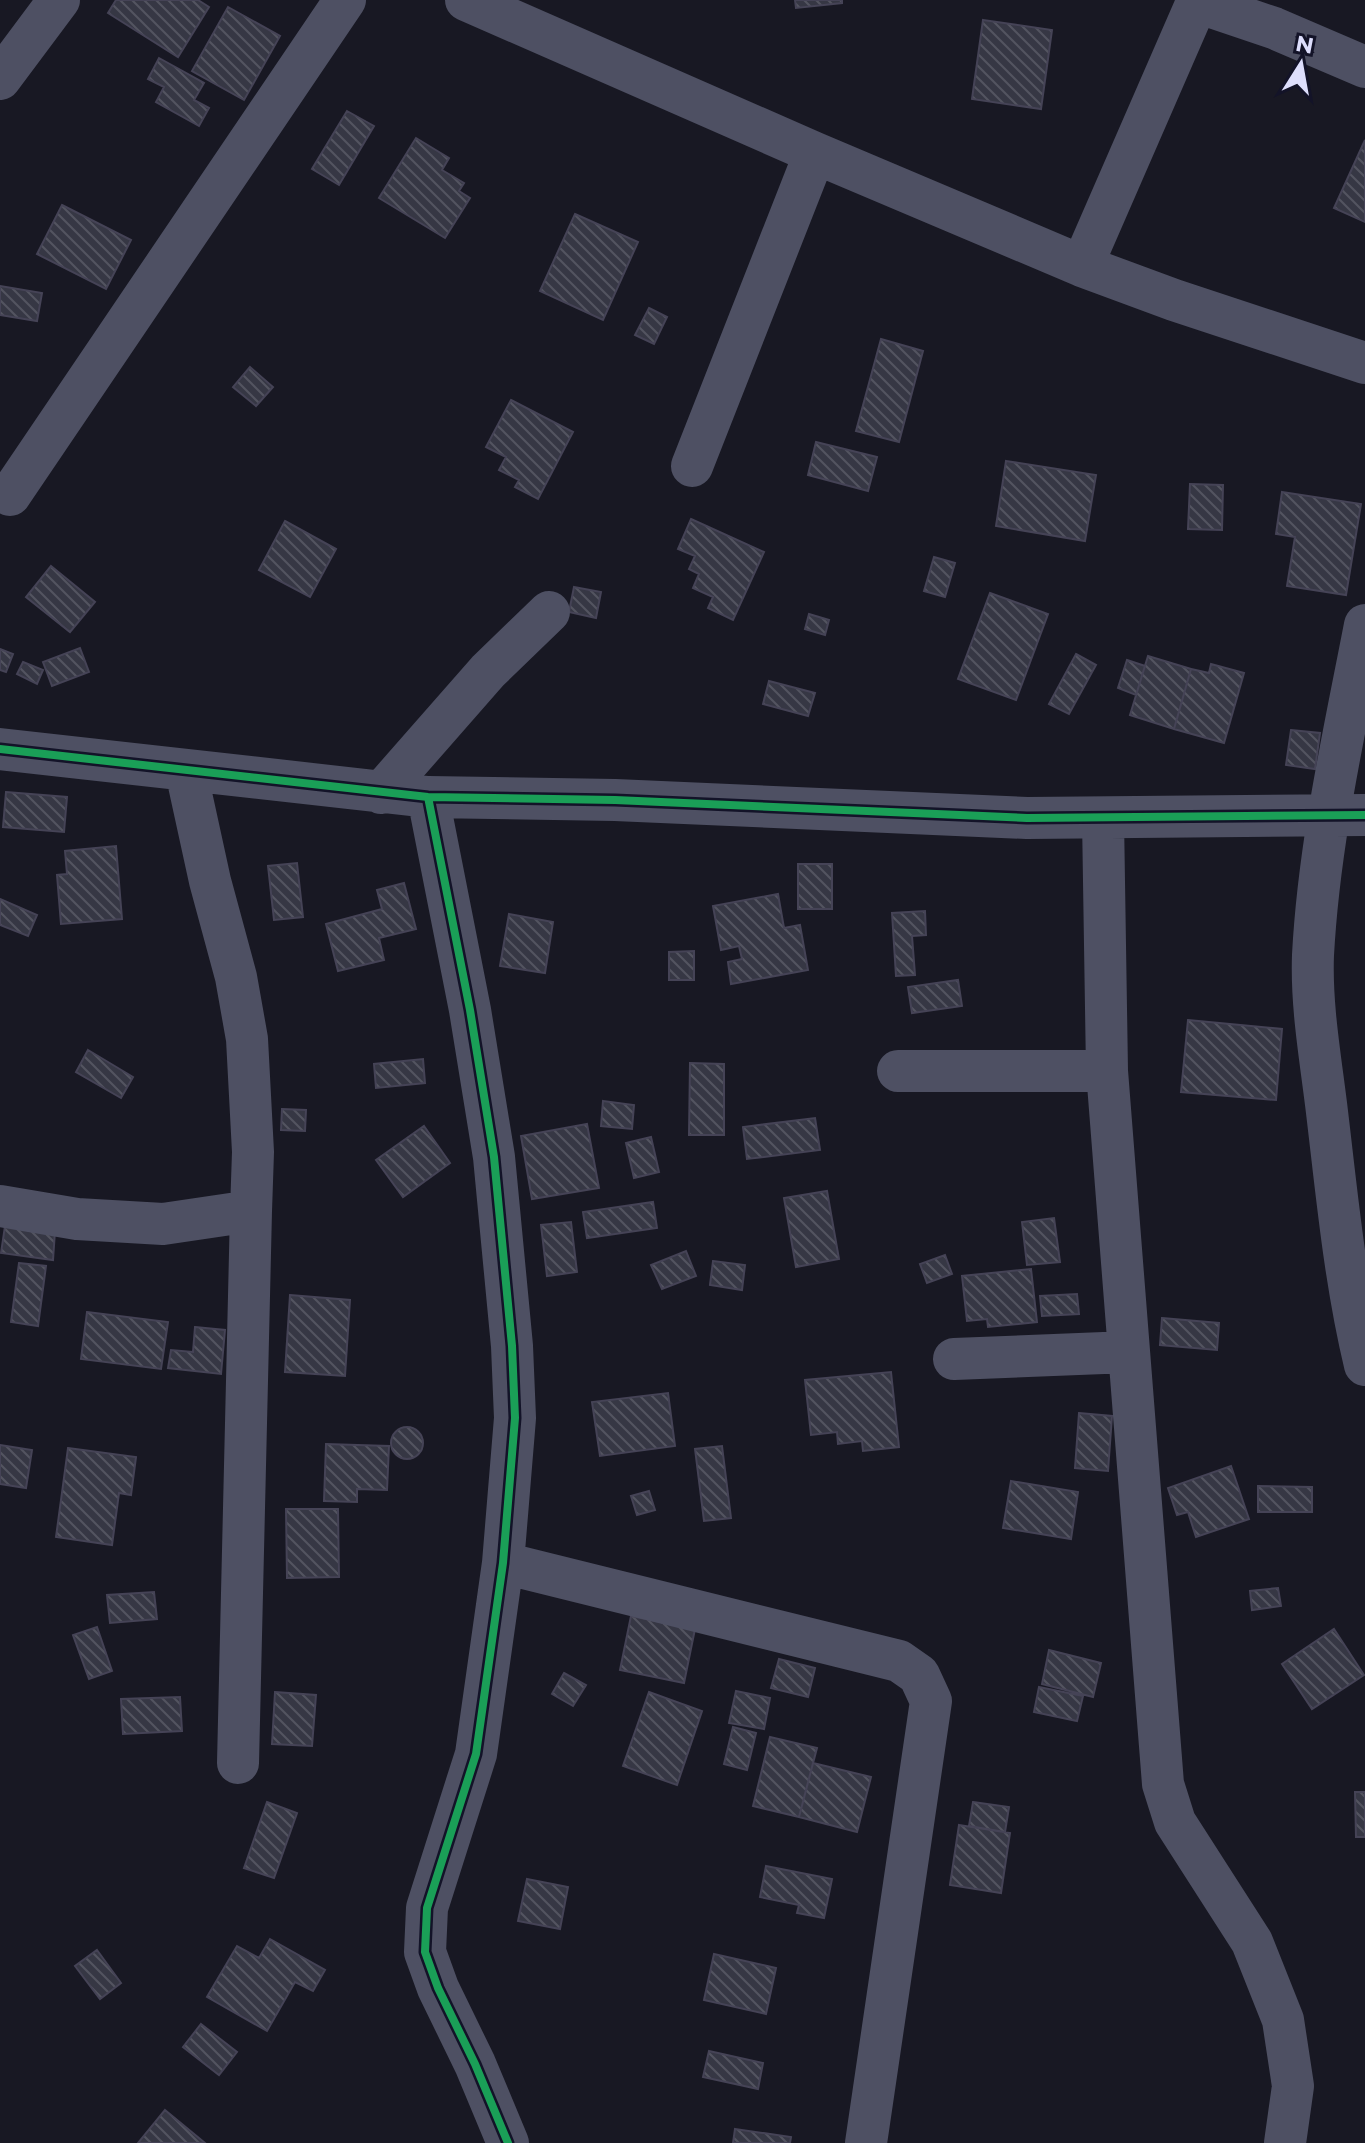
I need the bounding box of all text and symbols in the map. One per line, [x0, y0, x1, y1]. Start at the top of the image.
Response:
north arrow [1261, 24, 1341, 104]
text: N [1293, 30, 1316, 60]

